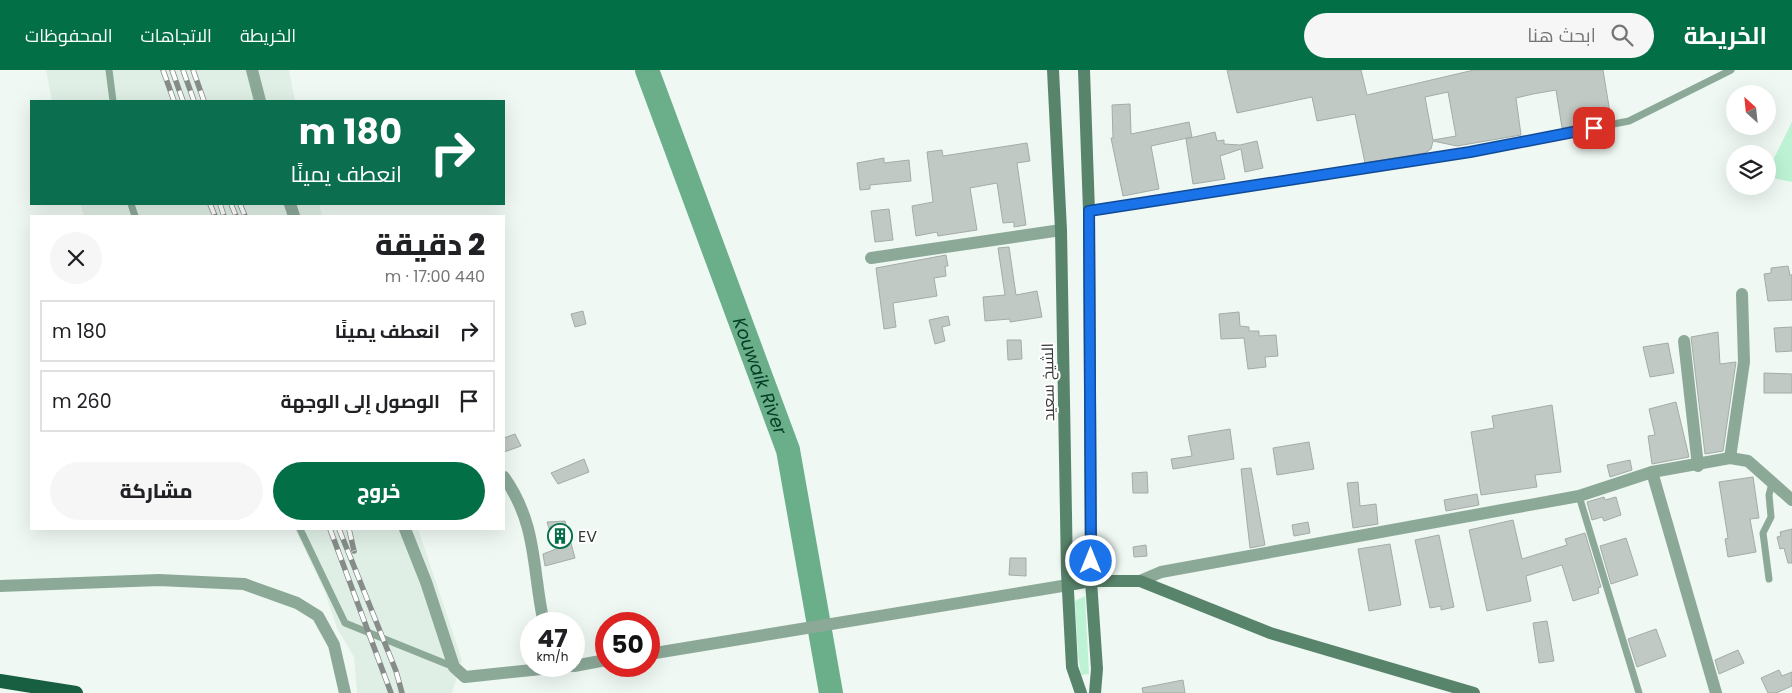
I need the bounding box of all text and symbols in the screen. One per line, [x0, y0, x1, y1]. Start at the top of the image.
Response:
search box [1304, 13, 1654, 58]
text: الخريطة [1684, 19, 1767, 52]
icon: search [1608, 21, 1636, 49]
text: ابحث هنا [1527, 22, 1596, 49]
text: المحفوظات [25, 23, 113, 48]
text: الاتجاهات [141, 23, 212, 48]
text: الخريطة [240, 23, 296, 48]
north arrow [1726, 85, 1776, 135]
map controls [1726, 85, 1776, 195]
text: 180 m [299, 107, 402, 156]
pin [1573, 107, 1615, 149]
icon: arrive [1580, 114, 1608, 142]
icon: right [420, 120, 485, 185]
button: layers [1726, 145, 1776, 195]
text: انعطف يمينًا [291, 159, 402, 190]
text: 2 دقيقة [375, 223, 485, 266]
button: close [50, 232, 102, 284]
text: 440 m · 17:00 [385, 265, 485, 288]
water label: Kouwaik River [727, 313, 794, 439]
icon: right [455, 317, 483, 345]
text: 180 m [52, 318, 107, 345]
text: انعطف يمينًا [335, 318, 440, 345]
street label: الشيخ سعيد [1036, 343, 1060, 421]
icon: arrive [455, 387, 483, 415]
text: 260 m [52, 388, 112, 415]
text: الوصول إلى الوجهة [281, 388, 440, 415]
button: مشاركة [50, 462, 263, 520]
button: خروج [273, 462, 485, 520]
building icon: EV [547, 523, 573, 549]
place label: EV [578, 525, 597, 548]
position arrow [1064, 534, 1116, 586]
speed limit sign: 50 [595, 612, 660, 677]
text: 47 [537, 621, 568, 656]
text: km/h [537, 648, 568, 665]

